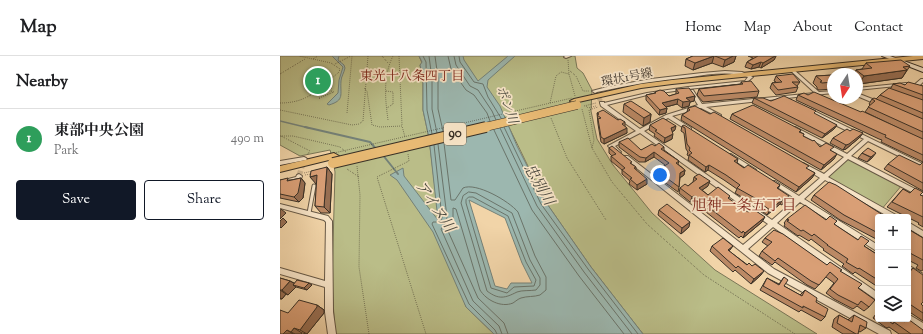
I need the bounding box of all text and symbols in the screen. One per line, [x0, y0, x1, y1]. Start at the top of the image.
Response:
text: Map [20, 14, 57, 41]
text: Home [685, 18, 722, 38]
text: Map [744, 18, 771, 38]
text: About [793, 18, 832, 38]
text: Contact [854, 18, 903, 38]
street label: 環状1号線 [600, 64, 654, 92]
pin: 1 [305, 66, 331, 96]
district label: 東光十八条四丁目 [360, 68, 464, 86]
north arrow [827, 68, 863, 104]
text: Nearby [16, 70, 68, 94]
water label: ポン川 [491, 84, 522, 128]
text: 東部中央公園 [54, 121, 144, 142]
road number: 90 [444, 123, 466, 145]
text: 1 [27, 130, 31, 148]
text: 490 m [231, 130, 264, 148]
text: Park [54, 142, 79, 160]
water label: 忠別川 [518, 160, 559, 211]
your location [650, 165, 670, 185]
water label: アイヌ川 [409, 177, 460, 239]
button: Save [16, 180, 136, 220]
button: Share [144, 180, 264, 220]
district label: 旭神一条五丁目 [691, 196, 797, 217]
map controls [875, 214, 911, 322]
button: + [875, 214, 911, 250]
button: − [875, 250, 911, 286]
button: layers [875, 286, 911, 322]

